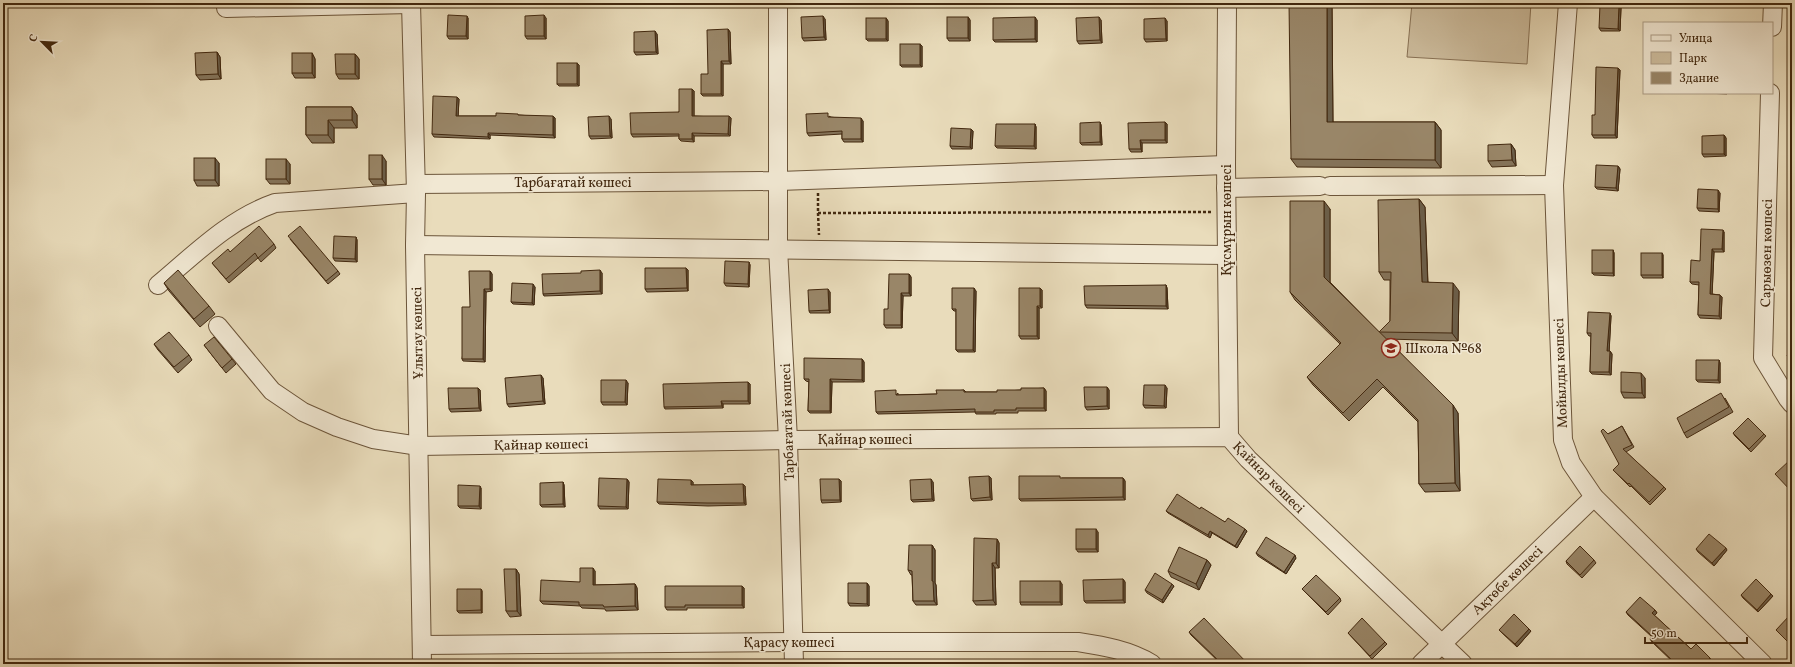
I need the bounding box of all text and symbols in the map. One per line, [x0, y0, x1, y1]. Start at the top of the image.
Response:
north arrow [22, 22, 62, 62]
legend [1643, 22, 1773, 94]
text: Улица [1679, 31, 1712, 47]
text: С [26, 32, 43, 45]
text: Парк [1679, 51, 1707, 67]
text: Здание [1679, 71, 1719, 87]
street label: Құсмұрын көшесі [1218, 164, 1237, 276]
street label: Тарбағатай көшесі [514, 174, 632, 193]
street label: Сарыөзен көшесі [1757, 199, 1778, 307]
street label: Ұлытау көшесі [408, 286, 429, 380]
street label: Мойылды көшесі [1550, 317, 1573, 428]
school or university icon: Школа №68 [1380, 337, 1402, 359]
place label: Школа №68 [1405, 340, 1482, 359]
street label: Тарбағатай көшесі [777, 363, 800, 481]
street label: Қайнар көшесі [818, 431, 912, 450]
street label: Қайнар көшесі [493, 435, 589, 456]
street label: Қайнар көшесі [1228, 438, 1308, 518]
street label: Ақтөбе көшесі [1468, 542, 1548, 620]
scale bar [1645, 619, 1747, 645]
text: 50 m [1651, 626, 1677, 642]
street label: Қарасу көшесі [743, 634, 835, 653]

